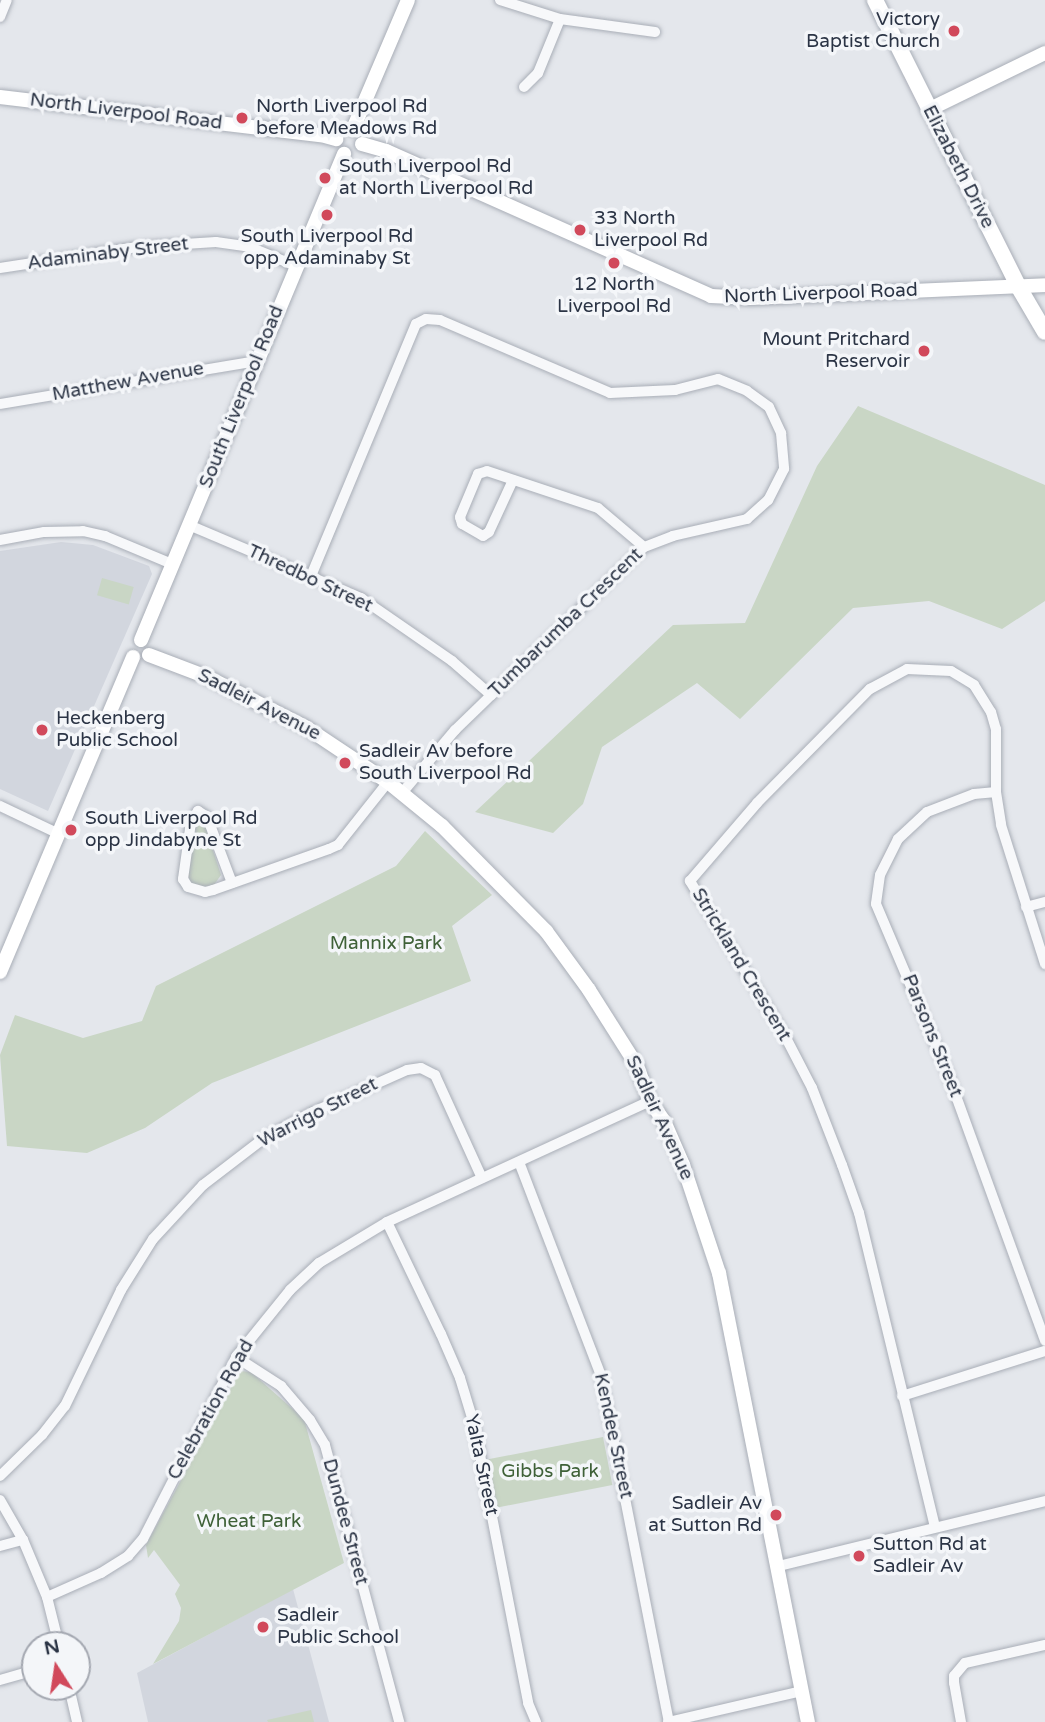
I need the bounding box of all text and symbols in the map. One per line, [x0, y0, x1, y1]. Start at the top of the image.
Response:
place label: Victory Baptist Church [806, 9, 940, 53]
marker: Victory Baptist Church [946, 23, 962, 39]
street label: North Liverpool Road [28, 89, 224, 135]
place label: North Liverpool Rd before Meadows Rd [256, 96, 437, 140]
street label: Elizabeth Drive [917, 102, 999, 232]
marker: North Liverpool Rd before Meadows Rd [234, 110, 250, 126]
place label: South Liverpool Rd at North Liverpool Rd [339, 156, 533, 200]
marker: South Liverpool Rd at North Liverpool Rd [317, 170, 333, 186]
marker: South Liverpool Rd opp Adaminaby St [319, 207, 335, 223]
place label: 33 North Liverpool Rd [594, 208, 708, 252]
marker: 33 North Liverpool Rd [572, 222, 588, 238]
place label: South Liverpool Rd opp Adaminaby St [241, 226, 413, 270]
street label: Adaminaby Street [26, 233, 190, 275]
marker: 12 North Liverpool Rd [606, 255, 622, 271]
place label: 12 North Liverpool Rd [557, 274, 671, 318]
street label: North Liverpool Road [724, 279, 918, 309]
street label: South Liverpool Road [195, 302, 289, 492]
place label: Mount Pritchard Reservoir [762, 329, 910, 373]
marker: Mount Pritchard Reservoir [916, 343, 932, 359]
street label: Matthew Avenue [50, 357, 206, 407]
street label: Thredbo Street [244, 540, 376, 618]
street label: Tumbarumba Crescent [484, 543, 648, 703]
street label: Sadleir Avenue [194, 664, 324, 746]
place label: Heckenberg Public School [56, 708, 178, 752]
marker: Heckenberg Public School [34, 722, 50, 738]
place label: Sadleir Av before South Liverpool Rd [359, 741, 532, 785]
marker: Sadleir Av before South Liverpool Rd [337, 755, 353, 771]
place label: South Liverpool Rd opp Jindabyne St [85, 808, 258, 852]
marker: South Liverpool Rd opp Jindabyne St [63, 822, 79, 838]
street label: Strickland Crescent [686, 884, 796, 1046]
park label: Mannix Park [330, 933, 442, 955]
street label: Parsons Street [897, 971, 967, 1101]
street label: Sadleir Avenue [620, 1052, 698, 1184]
street label: Warrigo Street [254, 1073, 382, 1153]
street label: Celebration Road [163, 1336, 259, 1484]
street label: Kendee Street [589, 1371, 637, 1501]
street label: Yalta Street [459, 1412, 503, 1518]
street label: Dundee Street [317, 1456, 373, 1588]
park label: Gibbs Park [501, 1461, 599, 1483]
place label: Sadleir Av at Sutton Rd [648, 1493, 762, 1537]
marker: Sadleir Av at Sutton Rd [768, 1507, 784, 1523]
park label: Wheat Park [197, 1511, 301, 1533]
place label: Sutton Rd at Sadleir Av [873, 1534, 987, 1578]
marker: Sutton Rd at Sadleir Av [851, 1548, 867, 1564]
place label: Sadleir Public School [277, 1605, 399, 1649]
marker: Sadleir Public School [255, 1619, 271, 1635]
north arrow [21, 1631, 91, 1701]
text: N [42, 1635, 62, 1660]

